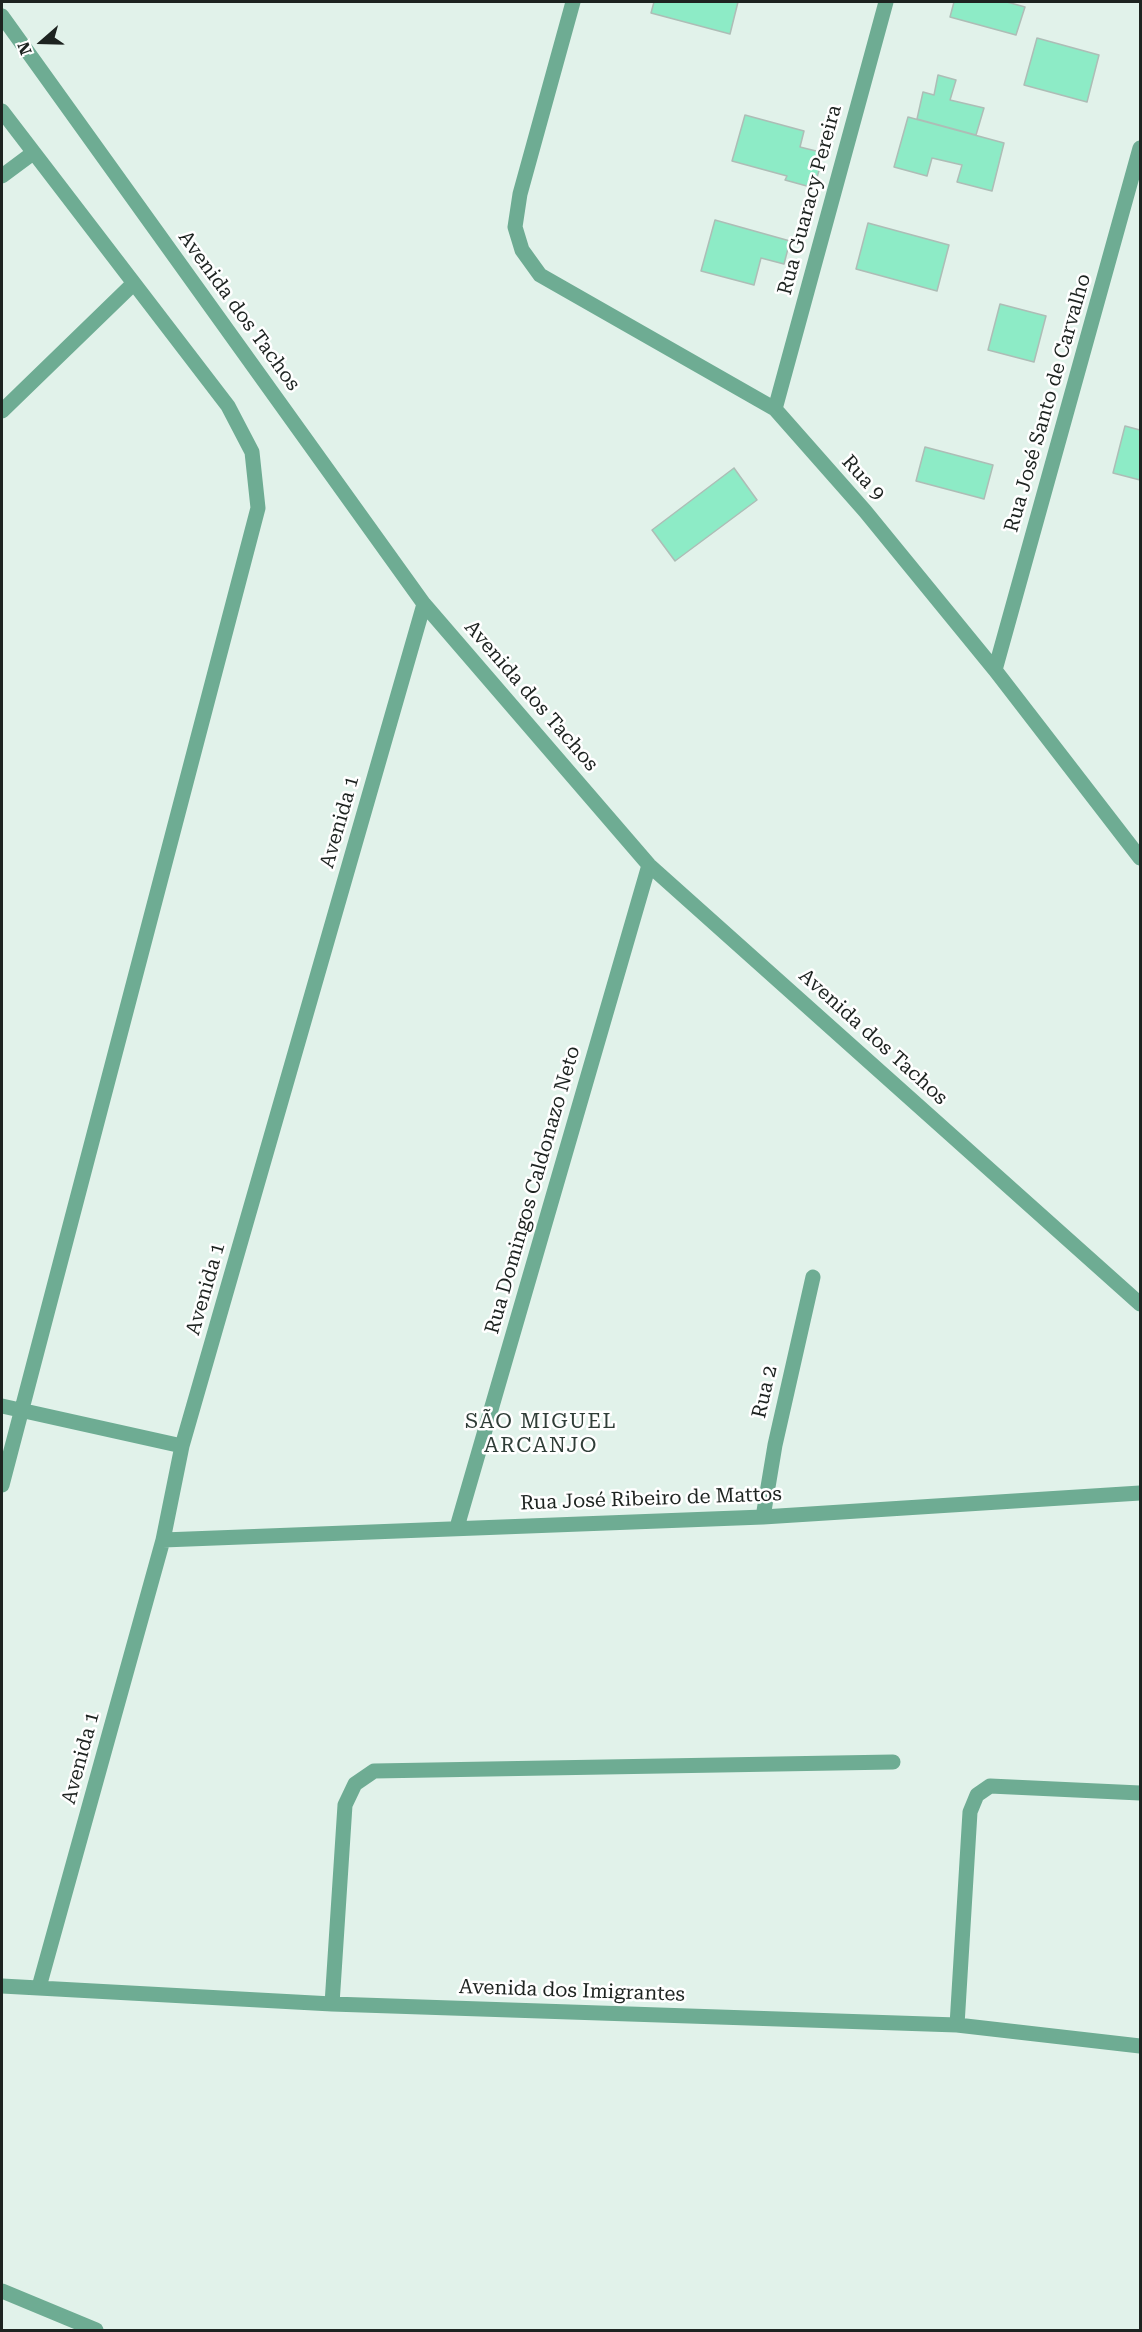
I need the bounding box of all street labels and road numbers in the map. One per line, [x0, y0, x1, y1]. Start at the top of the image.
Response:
street label: Rua Guaracy Pereira [773, 102, 847, 298]
street label: Avenida dos Tachos [173, 226, 305, 396]
street label: Rua José Santo de Carvalho [1000, 271, 1096, 535]
street label: Rua 9 [836, 450, 890, 506]
street label: Avenida dos Tachos [459, 616, 603, 776]
street label: Avenida 1 [315, 773, 365, 871]
street label: Avenida dos Tachos [794, 964, 952, 1110]
street label: Rua Domingos Caldonazo Neto [480, 1043, 586, 1337]
street label: Avenida 1 [181, 1240, 231, 1338]
street label: Rua 2 [747, 1363, 783, 1421]
street label: Rua José Ribeiro de Mattos [520, 1482, 782, 1516]
street label: Avenida 1 [57, 1709, 105, 1807]
street label: Avenida dos Imigrantes [459, 1975, 685, 2007]

